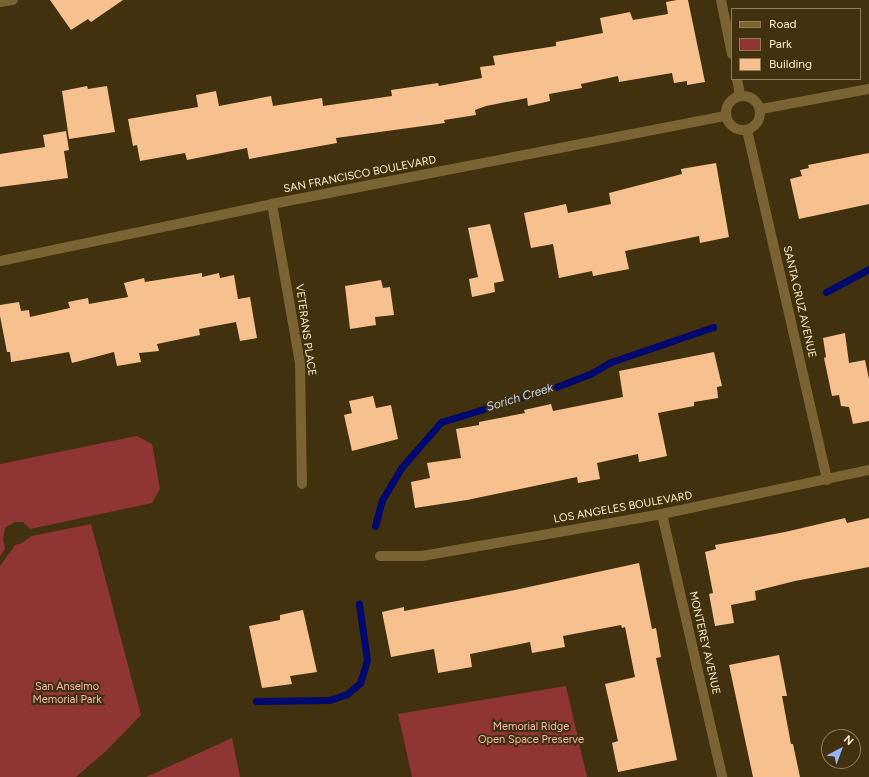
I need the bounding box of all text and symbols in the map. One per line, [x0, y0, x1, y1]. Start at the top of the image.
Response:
legend [731, 8, 861, 80]
text: Road [769, 17, 797, 31]
text: Park [769, 37, 792, 51]
text: Building [769, 57, 812, 71]
street label: SAN FRANCISCO BOULEVARD [282, 154, 438, 196]
street label: SANTA CRUZ AVENUE [780, 245, 818, 359]
street label: VETERANS PLACE [292, 283, 318, 377]
water label: Sorich Creek [485, 381, 555, 415]
street label: LOS ANGELES BOULEVARD [553, 489, 693, 527]
street label: MONTEREY AVENUE [686, 590, 722, 696]
park label: San Anselmo Memorial Park [33, 681, 101, 707]
park label: Memorial Ridge Open Space Preserve [478, 721, 584, 747]
north arrow [821, 729, 861, 769]
text: N [841, 733, 856, 748]

